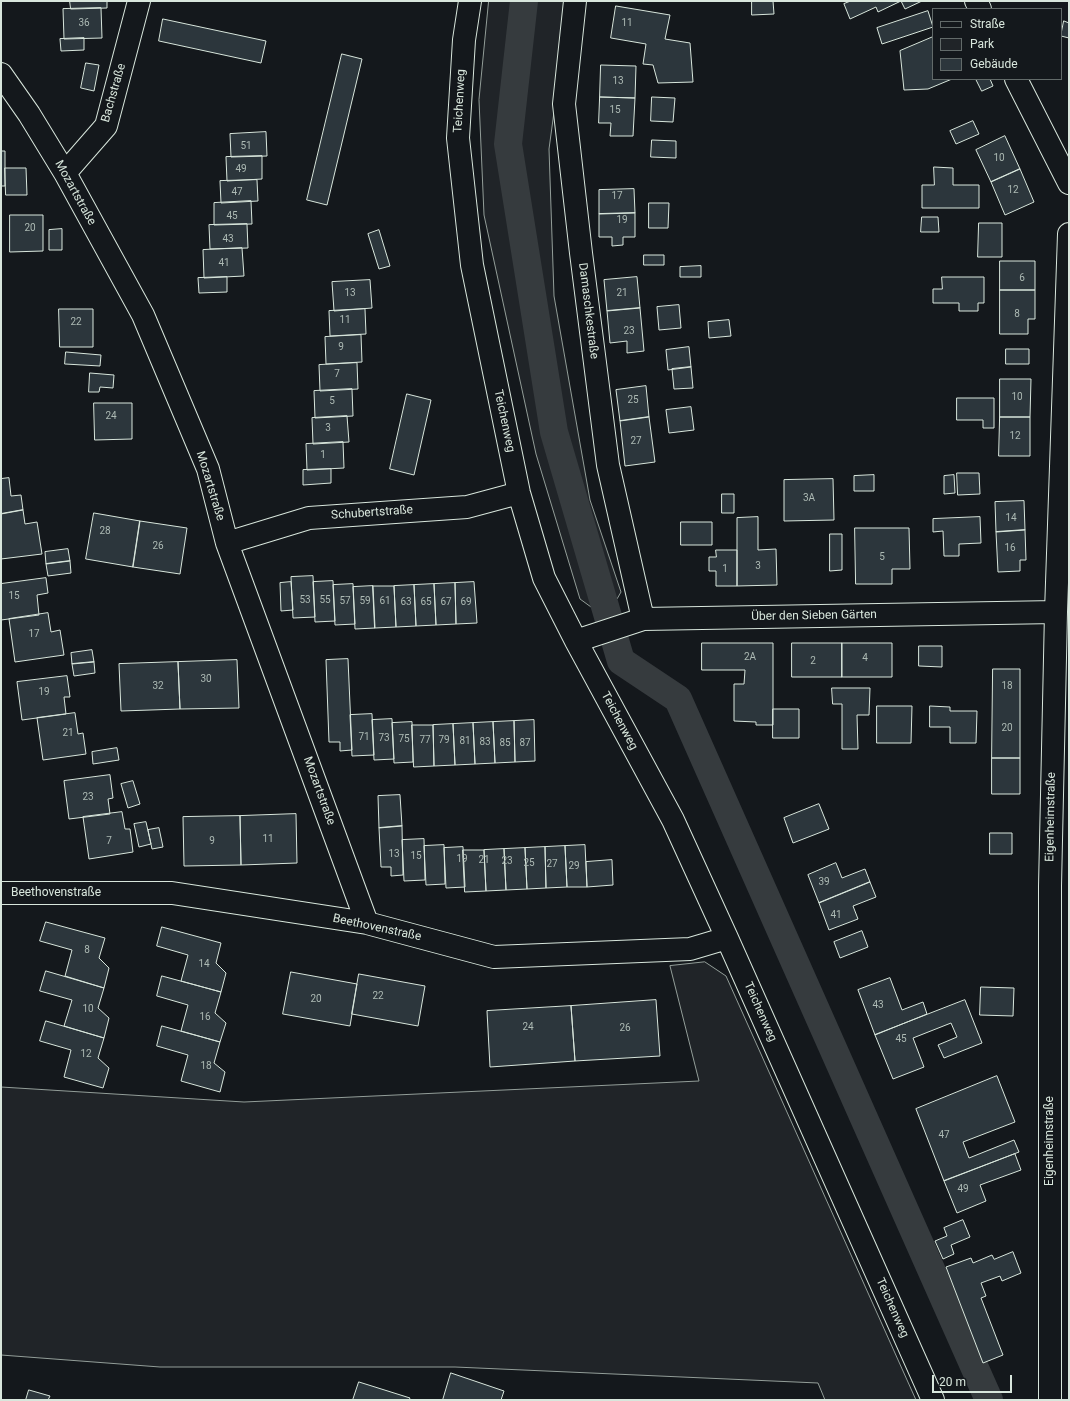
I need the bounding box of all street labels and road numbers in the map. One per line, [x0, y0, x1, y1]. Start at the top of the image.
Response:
street label: Bachstraße [99, 62, 129, 124]
street label: Teichenweg [451, 69, 469, 133]
street label: Mozartstraße [51, 158, 99, 228]
street label: Damaschkestraße [575, 262, 601, 360]
street label: Teichenweg [490, 388, 518, 454]
street label: Mozartstraße [193, 449, 227, 523]
street label: Schubertstraße [331, 503, 413, 523]
street label: Über den Sieben Gärten [751, 608, 877, 624]
street label: Teichenweg [598, 689, 640, 753]
street label: Mozartstraße [300, 755, 338, 827]
street label: Eigenheimstraße [1043, 772, 1059, 862]
street label: Beethovenstraße [11, 886, 101, 900]
street label: Beethovenstraße [331, 912, 423, 944]
street label: Teichenweg [740, 980, 780, 1044]
street label: Eigenheimstraße [1043, 1096, 1057, 1186]
street label: Teichenweg [872, 1276, 912, 1340]

